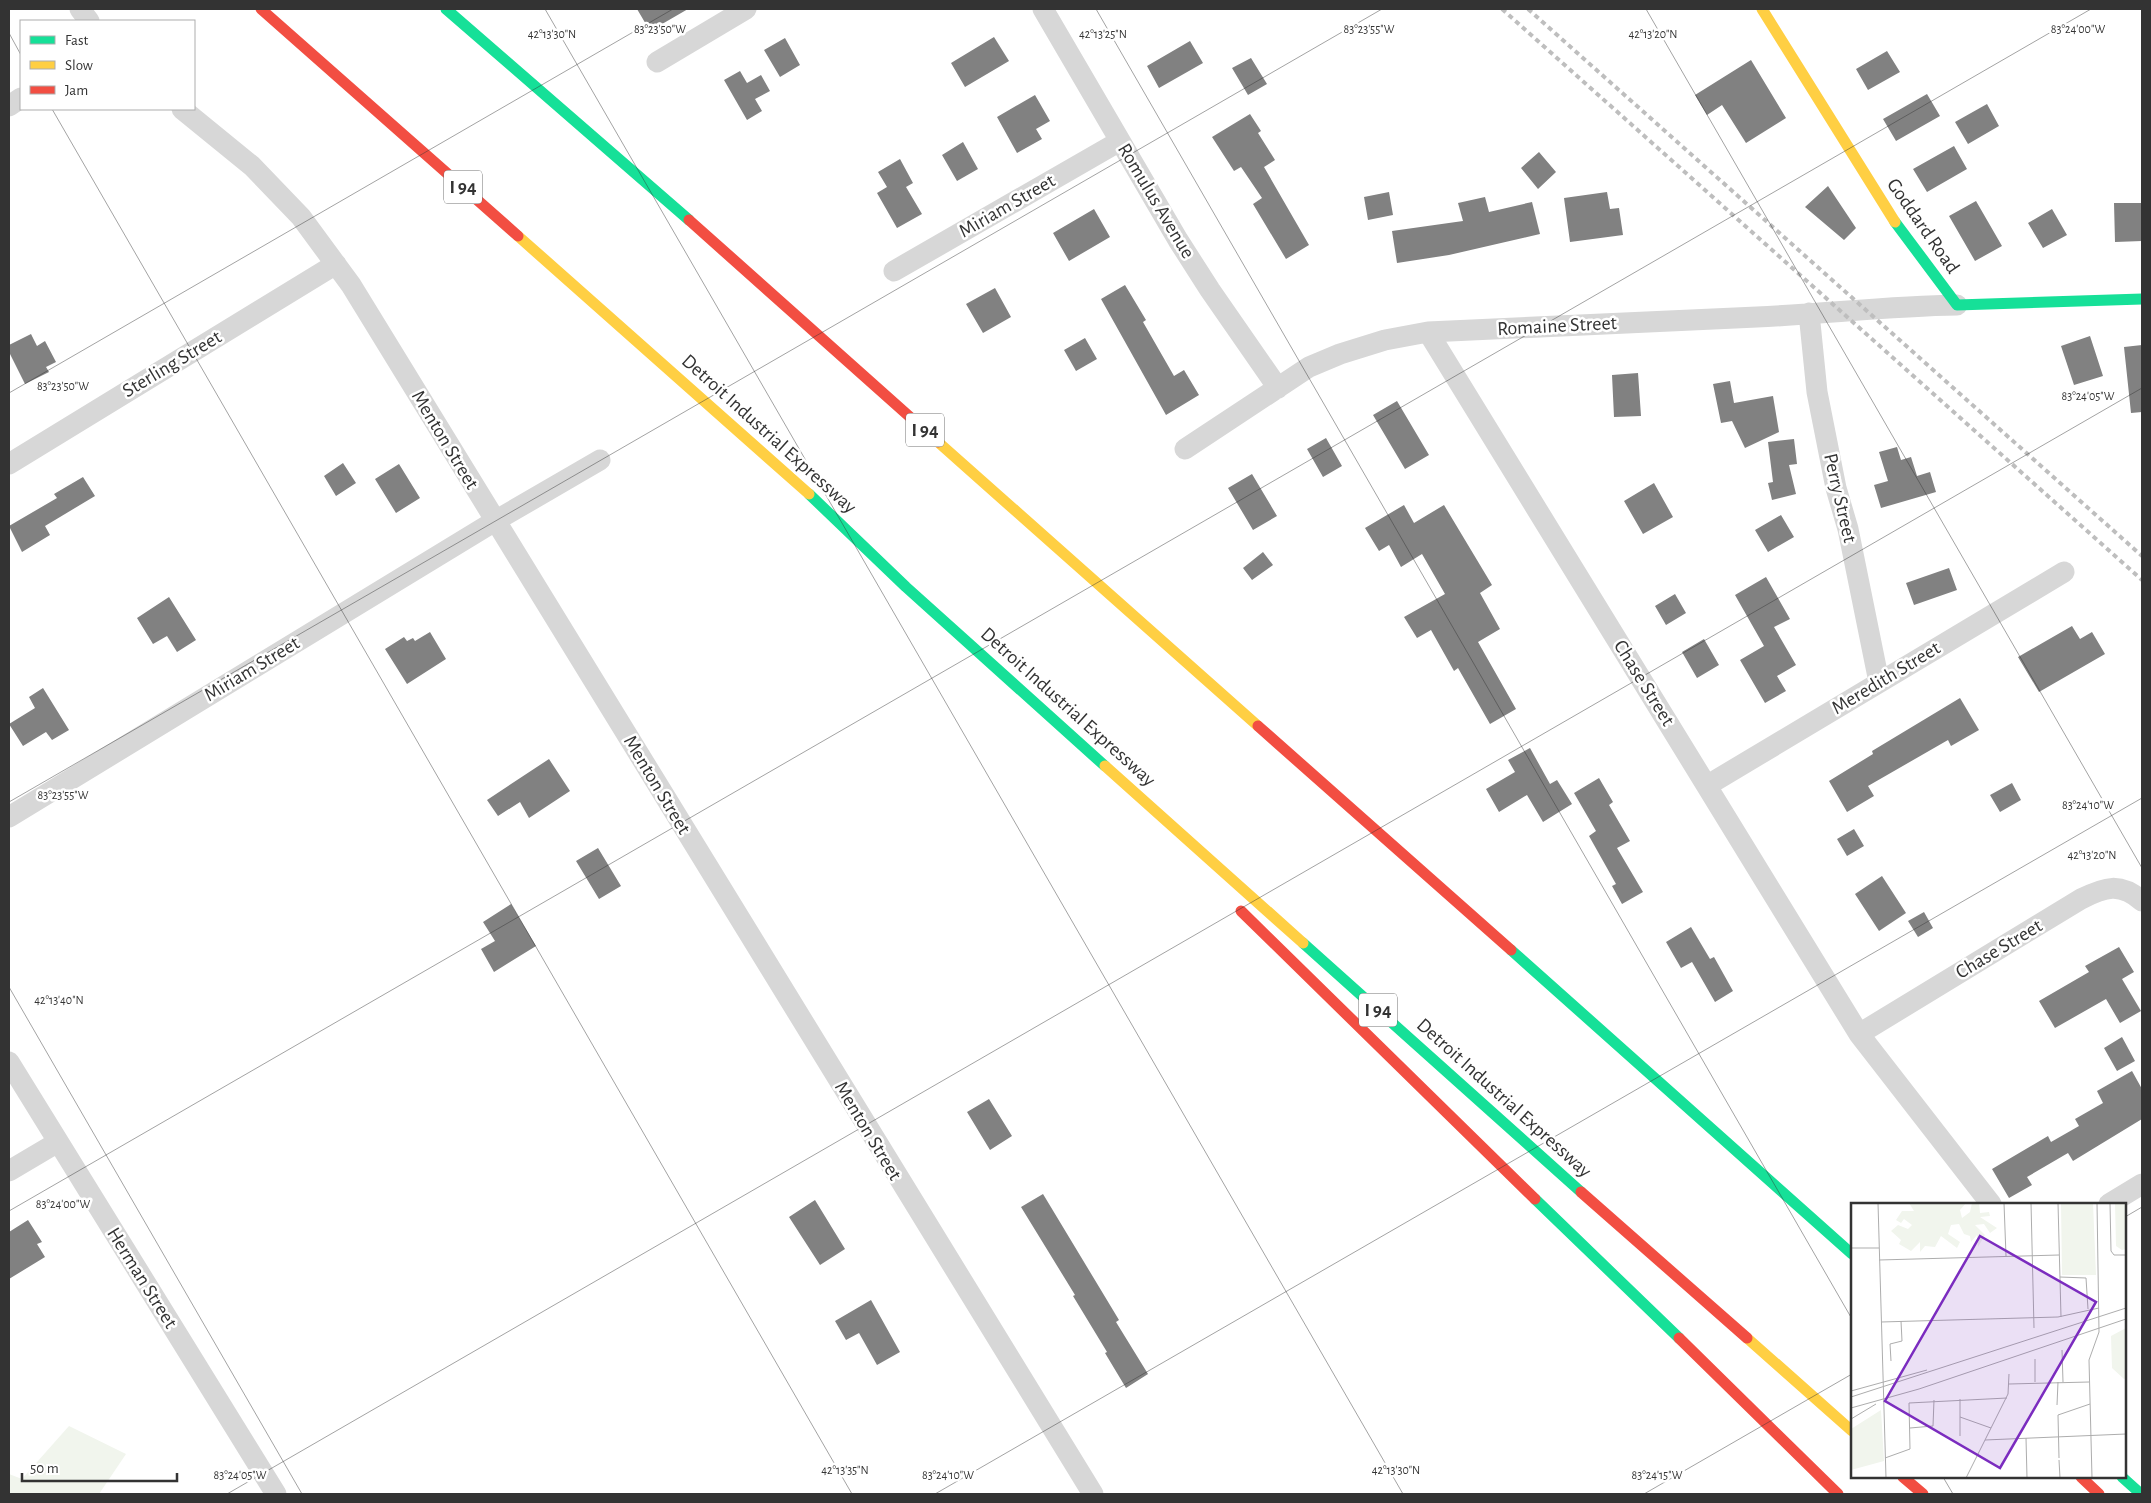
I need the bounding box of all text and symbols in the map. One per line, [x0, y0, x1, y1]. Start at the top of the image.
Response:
legend [20, 20, 195, 110]
text: 83°23'50"W [634, 23, 686, 35]
text: 83°23'55"W [1344, 23, 1395, 35]
text: 83°24'00"W [2051, 23, 2105, 35]
text: 42°13'30"N [528, 28, 576, 40]
text: 42°13'25"N [1079, 28, 1127, 40]
text: 42°13'20"N [1628, 28, 1678, 40]
text: Fast [65, 33, 89, 48]
text: Slow [65, 58, 93, 73]
text: Jam [65, 83, 88, 98]
street label: Romulus Avenue [1114, 140, 1198, 262]
road number: I 94 [444, 170, 482, 203]
street label: Miriam Street [956, 170, 1059, 241]
street label: Goddard Road [1883, 175, 1963, 277]
street label: Romaine Street [1497, 313, 1618, 339]
street label: Sterling Street [119, 326, 225, 401]
street label: Detroit Industrial Expressway [678, 350, 861, 518]
text: 83°23'50"W [37, 380, 89, 392]
street label: Menton Street [408, 387, 483, 493]
text: 83°24'05"W [2062, 390, 2115, 402]
road number: I 94 [906, 414, 944, 446]
street label: Perry Street [1820, 451, 1860, 545]
street label: Detroit Industrial Expressway [977, 623, 1160, 791]
street label: Miriam Street [201, 632, 304, 705]
street label: Chase Street [1610, 637, 1679, 730]
street label: Meredith Street [1828, 638, 1944, 718]
street label: Menton Street [620, 732, 695, 838]
text: 83°23'55"W [38, 789, 89, 801]
text: 83°24'10"W [2062, 799, 2114, 811]
text: 42°13'20"N [2067, 849, 2117, 861]
street label: Chase Street [1952, 915, 2046, 983]
text: 42°13'40"N [34, 994, 84, 1006]
road number: I 94 [1359, 994, 1397, 1026]
street label: Detroit Industrial Expressway [1413, 1014, 1596, 1182]
street label: Menton Street [831, 1078, 906, 1184]
text: 83°24'00"W [36, 1198, 90, 1210]
inset map [1851, 1203, 2126, 1478]
street label: Herman Street [103, 1224, 181, 1332]
scale bar [22, 1450, 178, 1482]
text: 50 m [30, 1461, 59, 1476]
text: 42°13'35"N [821, 1464, 869, 1476]
text: 42°13'30"N [1372, 1464, 1420, 1476]
text: 83°24'05"W [214, 1469, 267, 1481]
text: 83°24'10"W [922, 1469, 974, 1481]
text: 83°24'15"W [1632, 1469, 1683, 1481]

